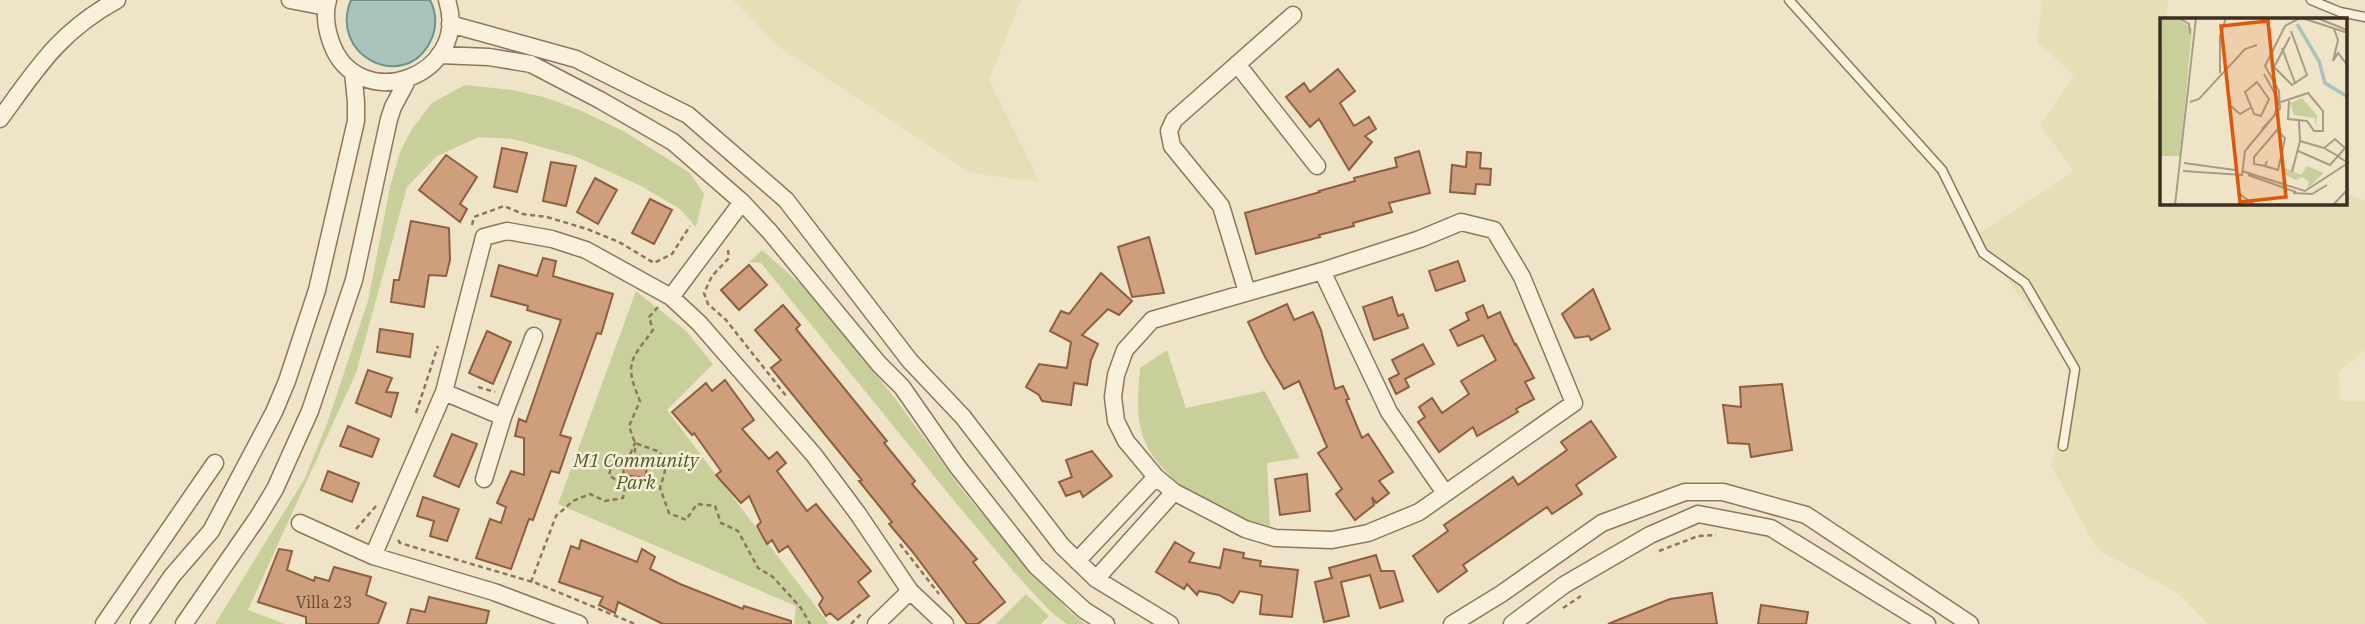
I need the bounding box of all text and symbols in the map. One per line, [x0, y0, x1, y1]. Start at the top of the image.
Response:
inset map [2160, 18, 2348, 205]
park label: M1 Community Park [573, 448, 700, 494]
house number: Villa 23 [296, 592, 352, 612]

